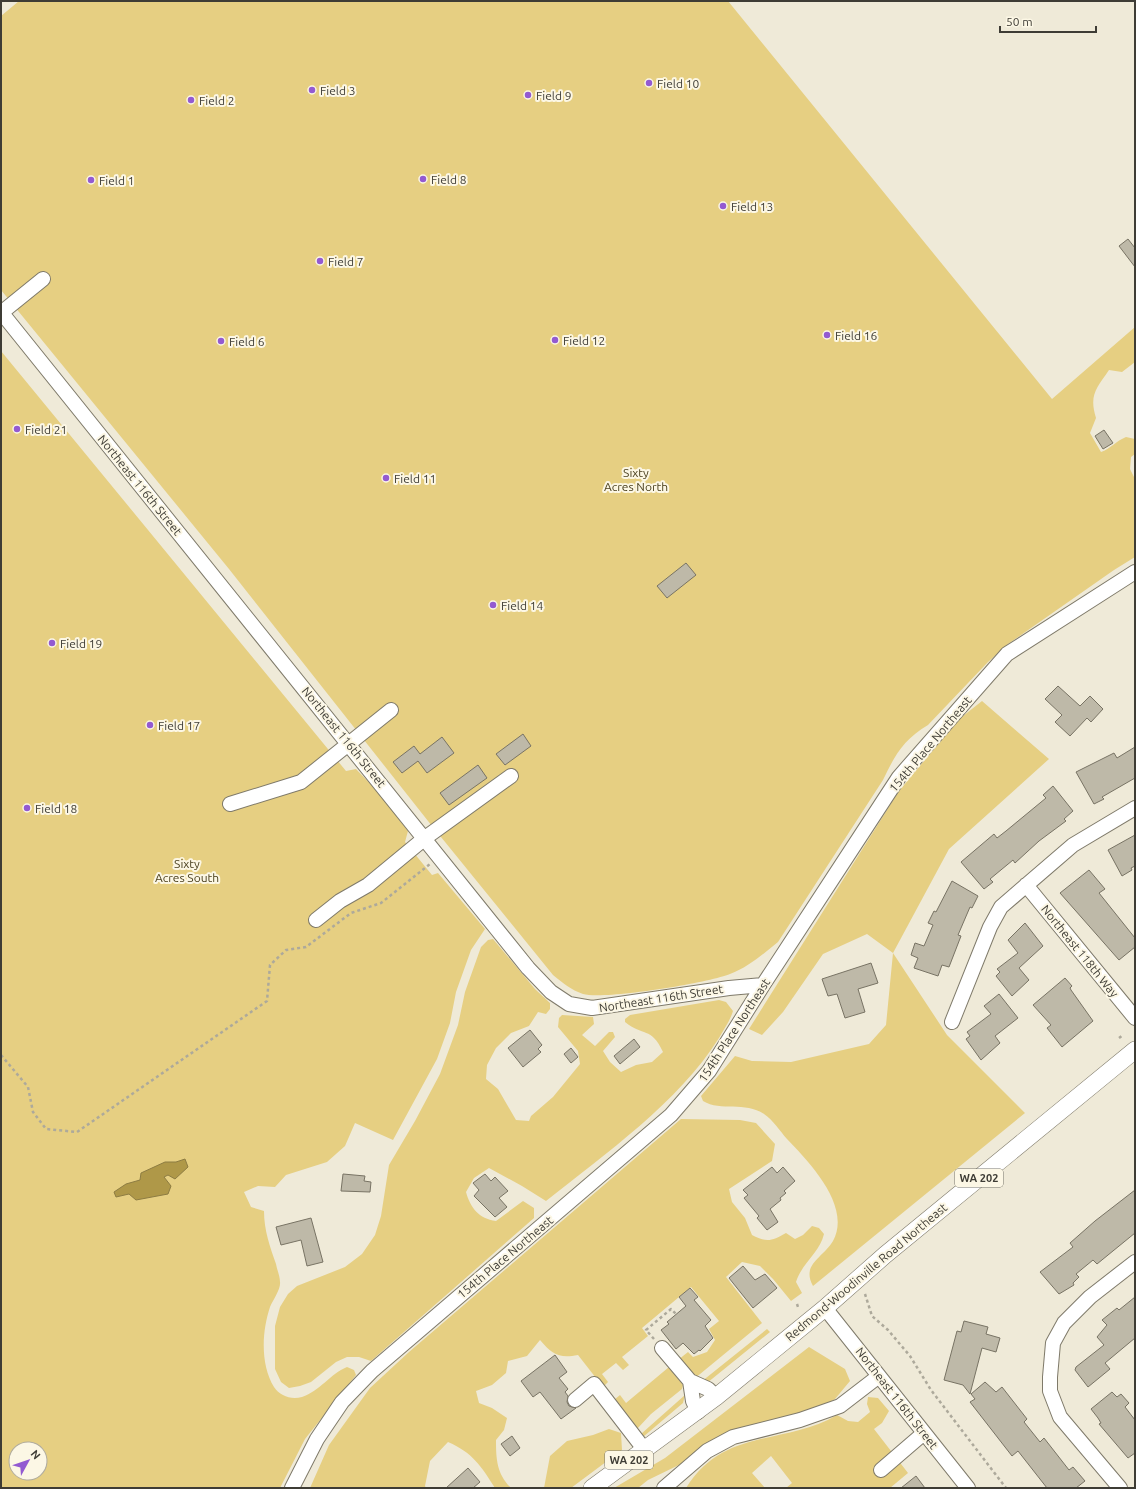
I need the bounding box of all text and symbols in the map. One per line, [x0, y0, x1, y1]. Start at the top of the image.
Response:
scale bar [1000, 8, 1096, 34]
text: 50 m [1006, 15, 1033, 28]
place label: Field 10 [657, 77, 700, 90]
marker: Field 10 [644, 78, 654, 88]
place label: Field 3 [320, 84, 356, 97]
marker: Field 3 [307, 85, 317, 95]
place label: Field 9 [536, 89, 572, 102]
marker: Field 9 [523, 90, 533, 100]
place label: Field 2 [199, 94, 235, 107]
marker: Field 2 [186, 95, 196, 105]
place label: Field 8 [431, 173, 467, 186]
place label: Field 1 [99, 174, 135, 187]
marker: Field 8 [418, 174, 428, 184]
marker: Field 1 [86, 175, 96, 185]
place label: Field 13 [731, 200, 773, 213]
marker: Field 13 [718, 201, 728, 211]
place label: Field 7 [328, 255, 364, 268]
marker: Field 7 [315, 256, 325, 266]
place label: Field 16 [835, 329, 878, 342]
marker: Field 16 [822, 330, 832, 340]
place label: Field 12 [563, 334, 605, 347]
place label: Field 6 [229, 335, 265, 348]
marker: Field 12 [550, 335, 560, 345]
marker: Field 6 [216, 336, 226, 346]
place label: Field 21 [25, 423, 67, 436]
marker: Field 21 [12, 424, 22, 434]
street label: Northeast 116th Street [96, 432, 185, 538]
park label: Sixty Acres North [604, 466, 668, 493]
place label: Field 11 [394, 472, 436, 485]
marker: Field 11 [381, 473, 391, 483]
place label: Field 14 [501, 599, 544, 612]
marker: Field 14 [488, 600, 498, 610]
place label: Field 19 [60, 637, 102, 650]
marker: Field 19 [47, 638, 57, 648]
street label: Northeast 116th Street [300, 684, 389, 790]
street label: 154th Place Northeast [886, 693, 974, 794]
place label: Field 17 [158, 719, 200, 732]
marker: Field 17 [145, 720, 155, 730]
place label: Field 18 [35, 802, 78, 815]
marker: Field 18 [22, 803, 32, 813]
park label: Sixty Acres South [155, 857, 219, 884]
street label: Northeast 118th Way [1039, 902, 1121, 1000]
street label: 154th Place Northeast [696, 976, 772, 1084]
street label: Northeast 116th Street [598, 982, 724, 1014]
road number: WA 202 [955, 1169, 1003, 1187]
street label: Redmond-Woodinville Road Northeast [783, 1200, 950, 1343]
street label: 154th Place Northeast [455, 1213, 556, 1301]
street label: Northeast 116th Street [853, 1345, 941, 1452]
north arrow [8, 1441, 48, 1481]
text: N [28, 1448, 43, 1462]
road number: WA 202 [605, 1451, 653, 1469]

